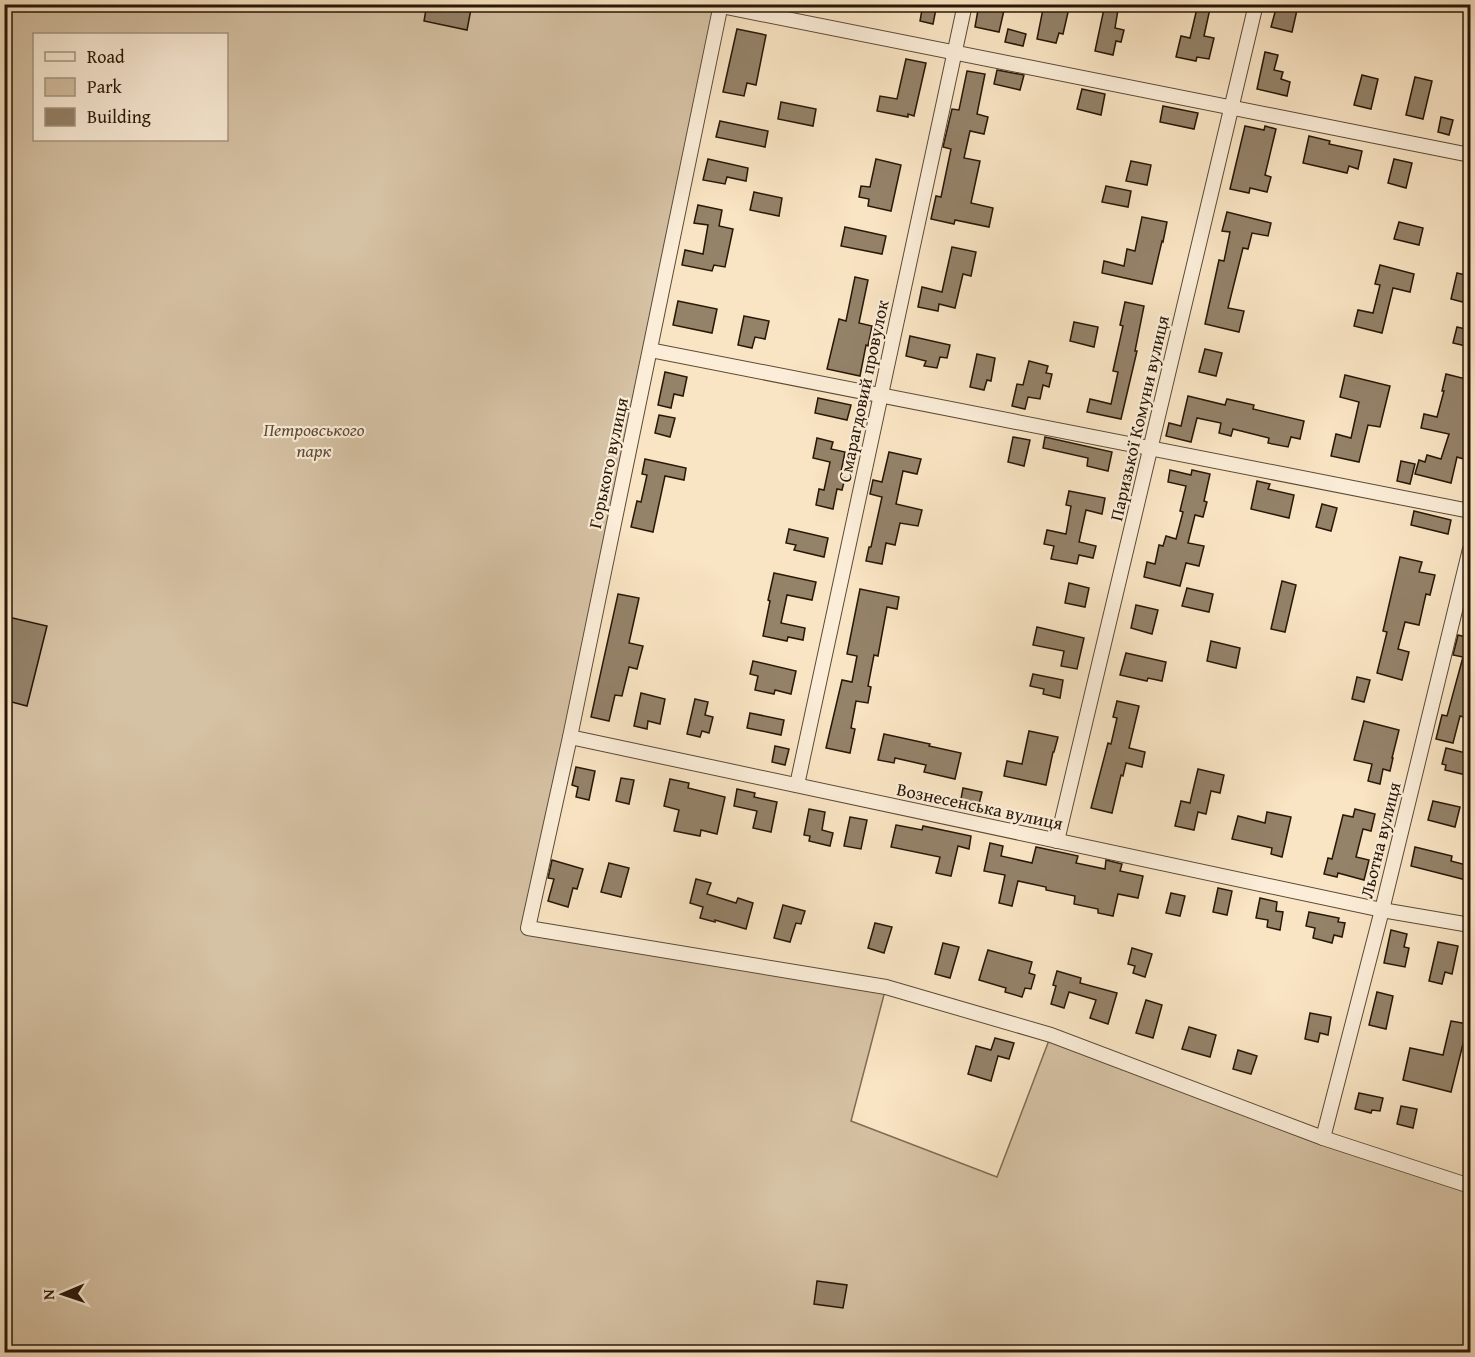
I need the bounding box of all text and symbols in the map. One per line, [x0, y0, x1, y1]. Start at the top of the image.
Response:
legend [33, 33, 228, 141]
text: Road [87, 43, 125, 70]
text: Park [87, 73, 123, 100]
text: Building [87, 103, 151, 130]
street label: Смарагдовий провулок [830, 297, 896, 485]
street label: Паризької Комуни вулиця [1102, 313, 1176, 523]
street label: Горького вулиця [581, 395, 635, 531]
park label: Петровського парк [264, 416, 365, 464]
street label: Вознесенська вулиця [894, 775, 1066, 837]
street label: Льотна вулиця [1353, 779, 1407, 901]
north arrow [33, 1264, 93, 1324]
text: N [36, 1288, 60, 1300]

